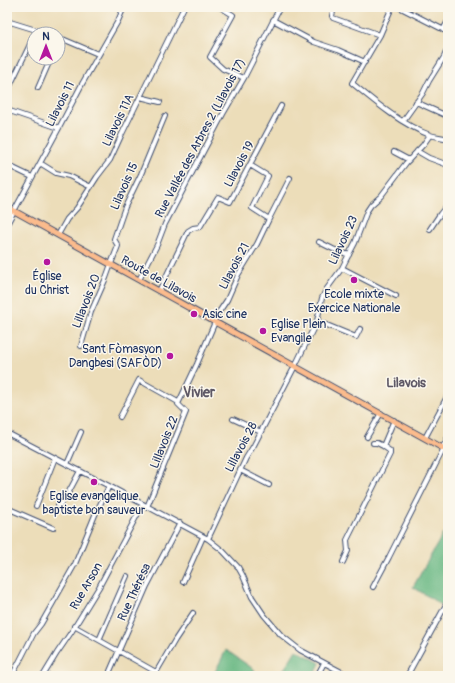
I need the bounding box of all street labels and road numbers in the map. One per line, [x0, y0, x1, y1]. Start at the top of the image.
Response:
street label: Rue Vallée des Arbres 2 (Lilavois 17) [152, 56, 249, 220]
street label: Lilavois 11 [43, 79, 78, 129]
street label: Lilavois 11A [99, 91, 138, 149]
street label: Lilavois 19 [221, 139, 258, 190]
street label: Lilavois 15 [107, 160, 142, 212]
street label: Lilavois 23 [326, 213, 361, 267]
street label: Lilavois 21 [216, 240, 253, 292]
street label: Route de Lilavois [118, 253, 200, 307]
street label: Lillavois 20 [69, 272, 104, 331]
street label: Lillavois 22 [147, 413, 182, 471]
street label: Lillavois 28 [222, 419, 261, 475]
street label: Rue Arson [67, 560, 106, 613]
street label: Rue Thérésa [115, 561, 154, 623]

